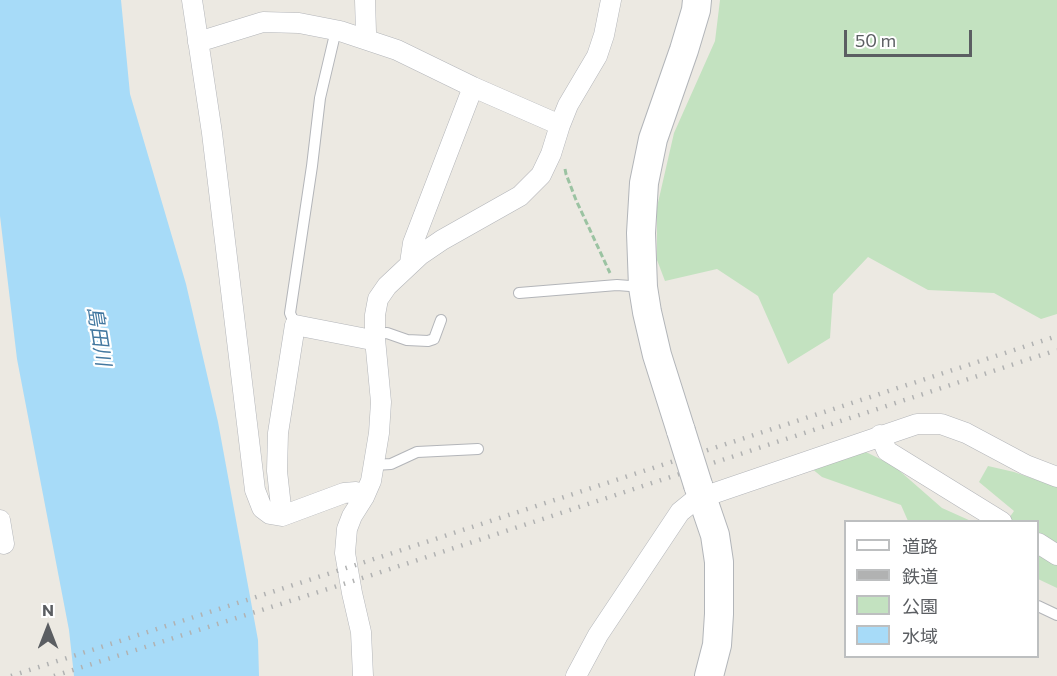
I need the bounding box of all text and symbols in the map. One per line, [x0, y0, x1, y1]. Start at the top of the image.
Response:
scale bar [847, 18, 974, 56]
text: 50 m [855, 29, 896, 51]
water label: 島田川 [82, 304, 116, 368]
legend [844, 520, 1039, 658]
text: 道路 [902, 535, 938, 557]
text: 鉄道 [902, 565, 938, 587]
text: 公園 [902, 595, 938, 617]
north arrow [18, 598, 78, 658]
text: N [42, 600, 54, 619]
text: 水域 [902, 625, 938, 647]

